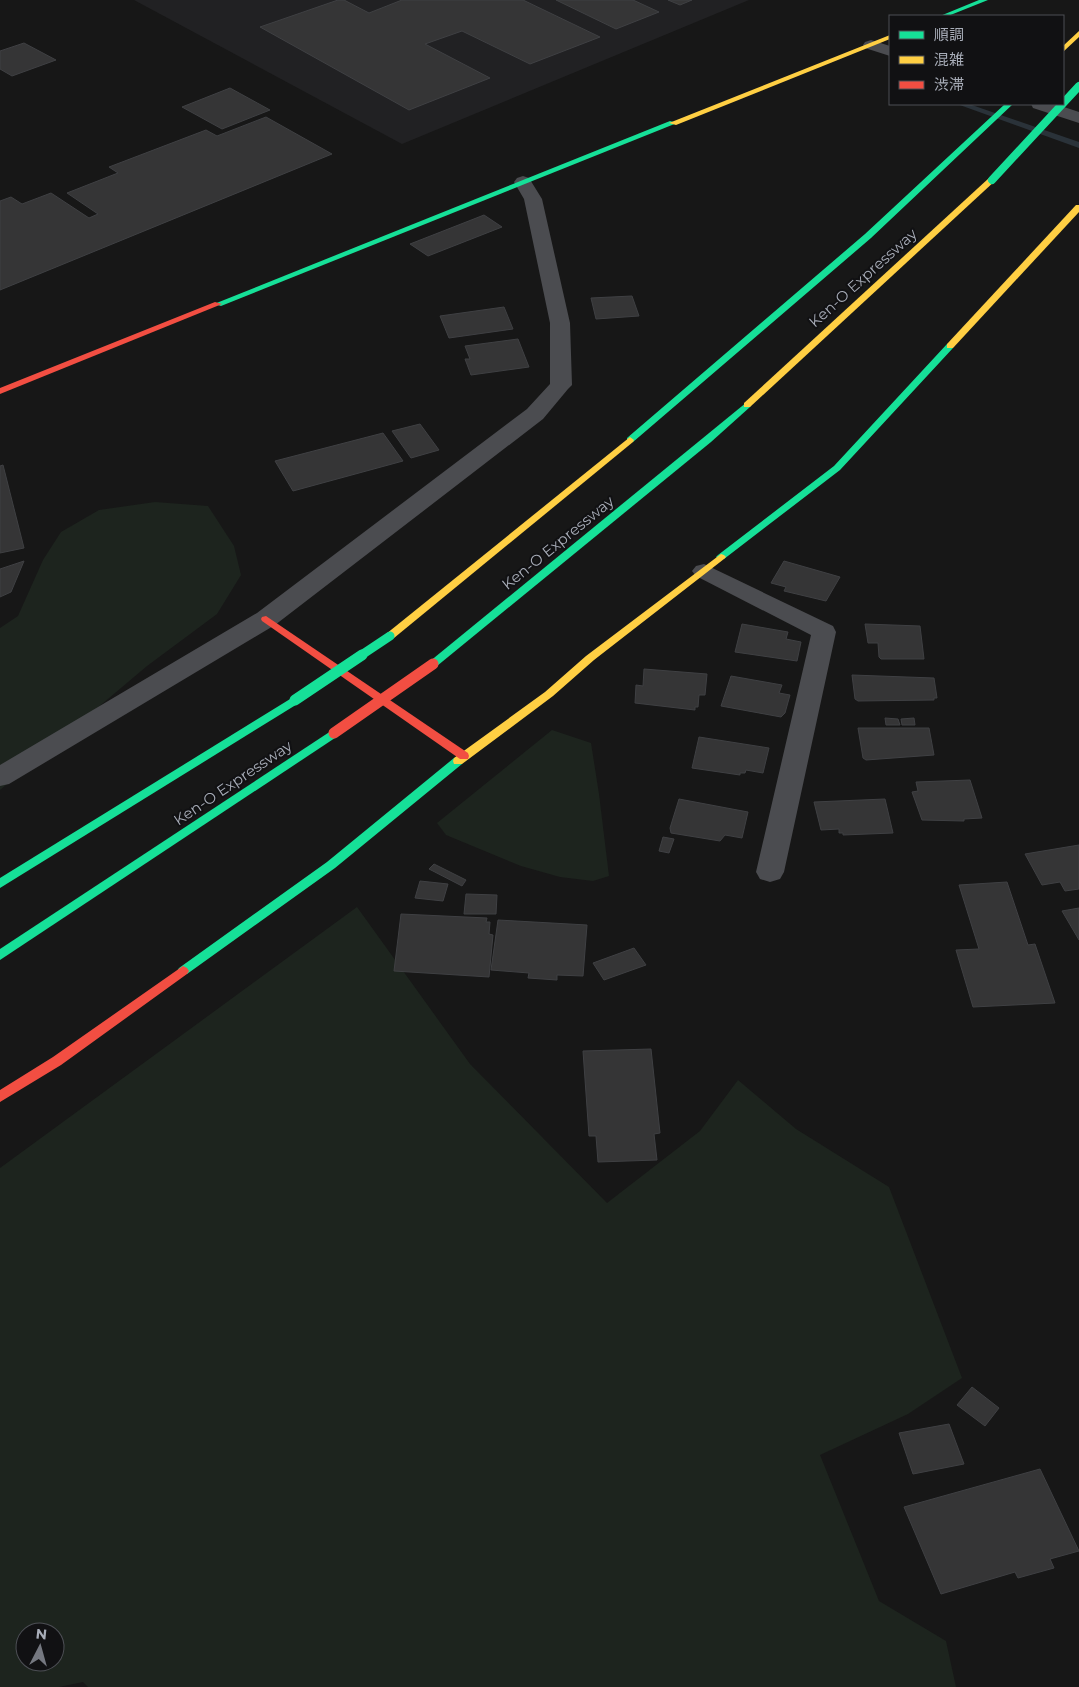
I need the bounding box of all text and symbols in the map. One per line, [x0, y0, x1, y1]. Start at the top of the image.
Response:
legend [889, 15, 1064, 105]
text: 順調 [934, 25, 964, 44]
text: 混雑 [934, 50, 964, 69]
text: 渋滞 [934, 75, 964, 94]
street label: Ken-O Expressway [805, 224, 921, 331]
street label: Ken-O Expressway [498, 491, 618, 594]
street label: Ken-O Expressway [170, 735, 296, 829]
north arrow [15, 1622, 65, 1672]
text: N [35, 1625, 48, 1644]

